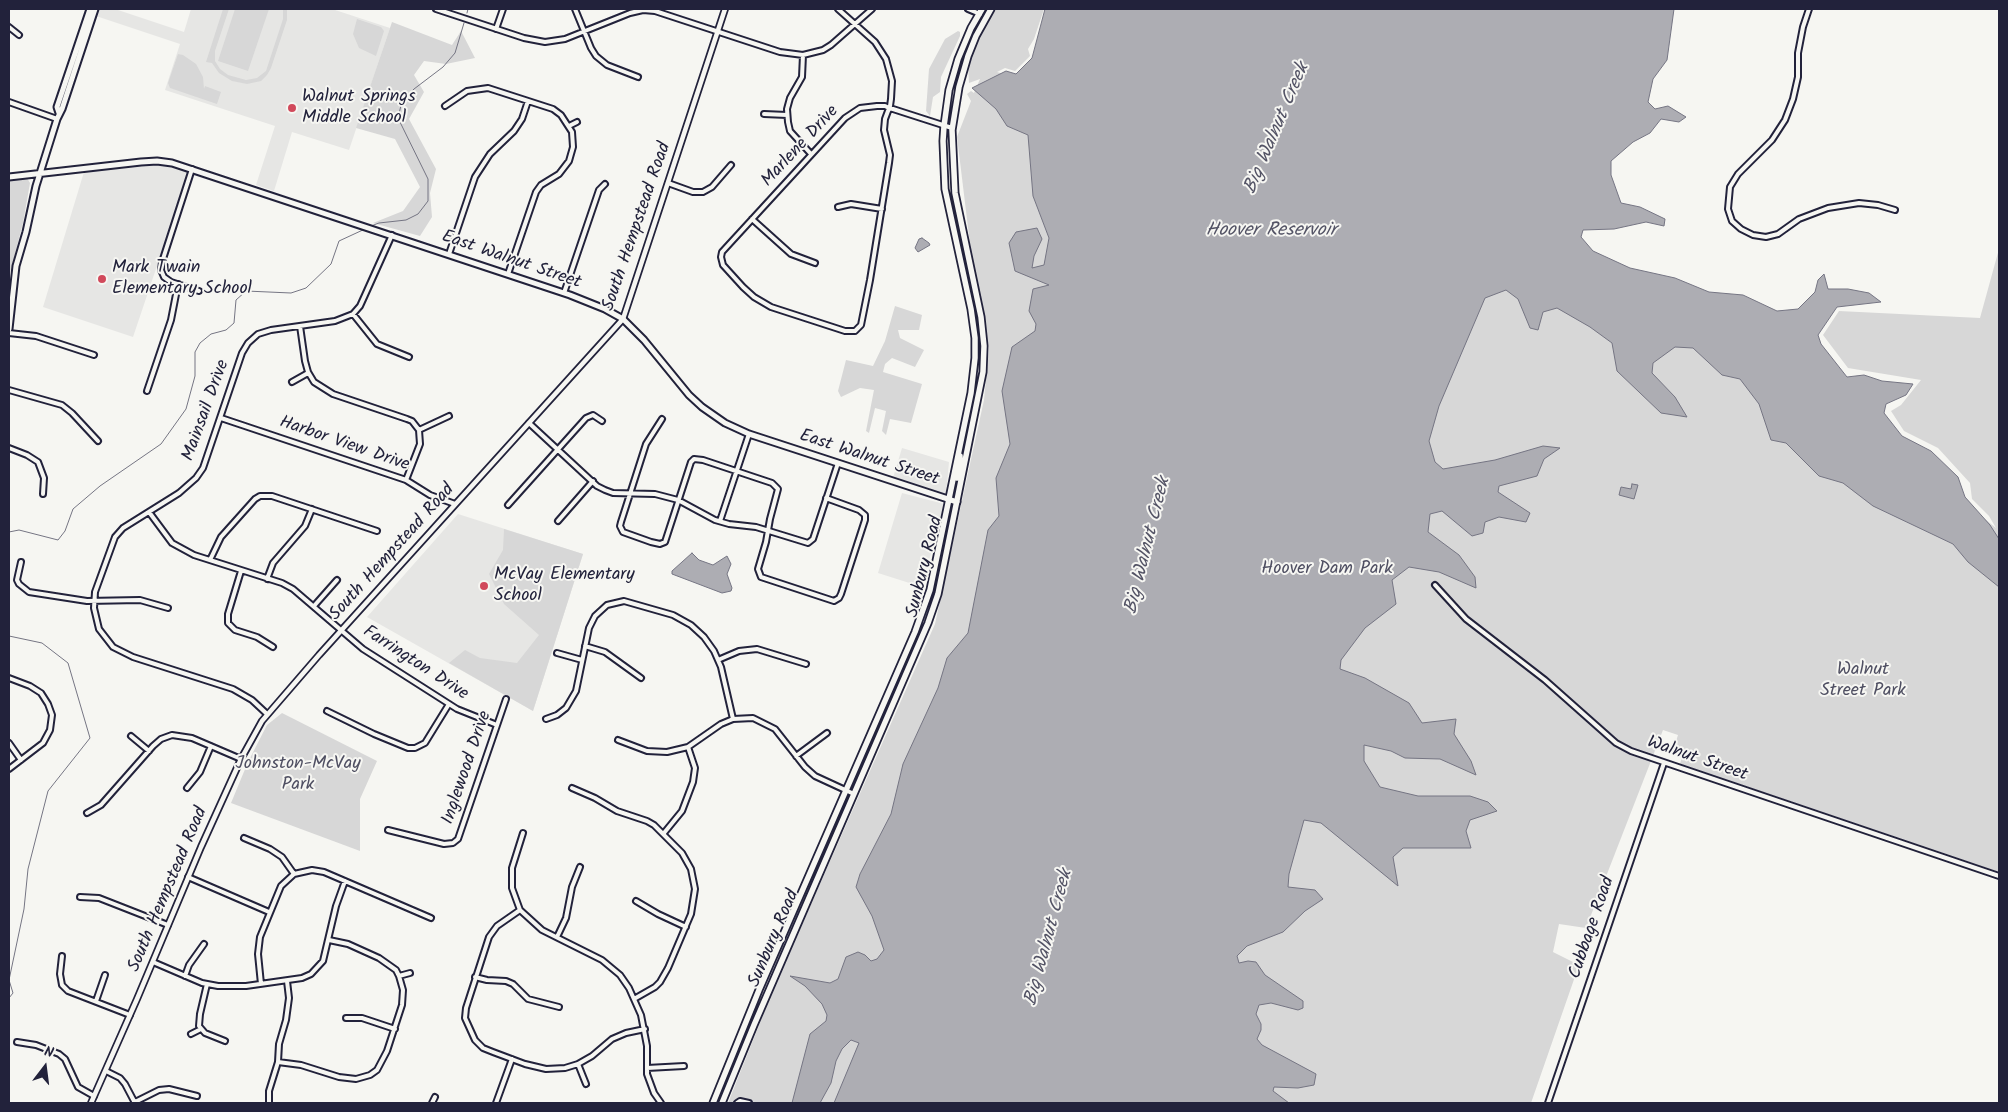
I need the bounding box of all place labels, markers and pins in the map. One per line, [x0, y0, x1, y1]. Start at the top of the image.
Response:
place label: Walnut Springs Middle School [302, 87, 416, 130]
marker: Walnut Springs Middle School [286, 102, 298, 114]
place label: Mark Twain Elementary School [112, 258, 252, 300]
marker: Mark Twain Elementary School [96, 273, 108, 285]
place label: McVay Elementary School [494, 565, 635, 608]
marker: McVay Elementary School [478, 580, 490, 592]

